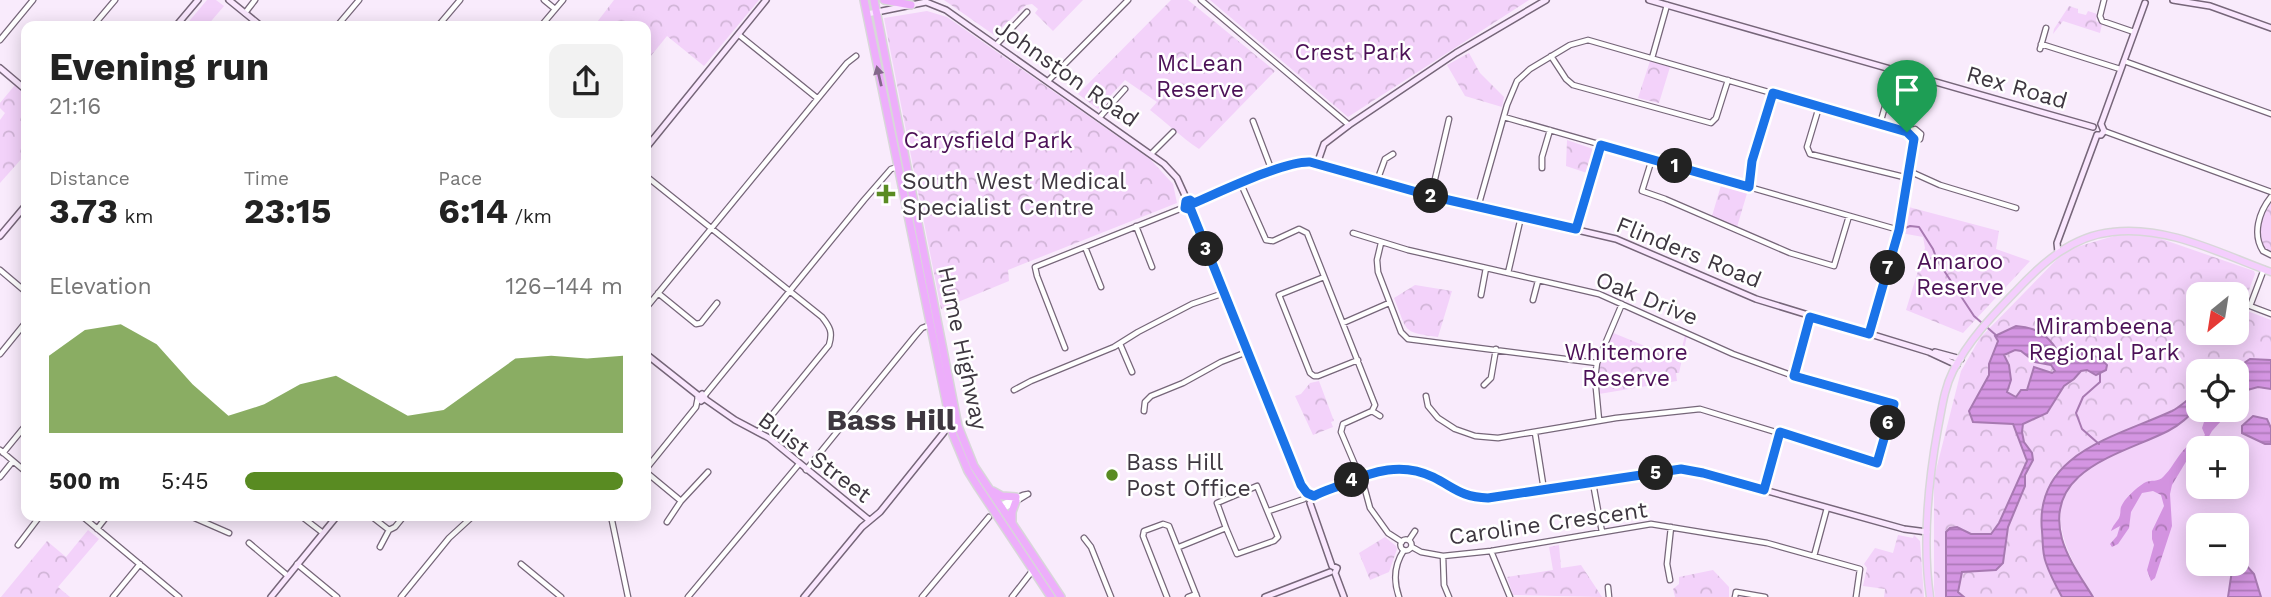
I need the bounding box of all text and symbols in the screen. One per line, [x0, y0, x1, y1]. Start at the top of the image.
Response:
street label: Johnston Road [990, 14, 1144, 133]
park label: Crest Park [1294, 39, 1412, 66]
button: share [549, 44, 623, 118]
text: Evening run [49, 45, 269, 89]
park label: McLean Reserve [1156, 50, 1244, 103]
pin [1877, 60, 1937, 132]
street label: Rex Road [1963, 60, 2070, 115]
one-way arrow [873, 65, 884, 87]
icon: arrive [1888, 71, 1926, 109]
text: 21:16 [49, 93, 101, 120]
park label: Carysfield Park [903, 127, 1073, 154]
pin: 1 [1658, 148, 1692, 184]
text: 1 [1670, 154, 1679, 177]
text: Distance [49, 167, 130, 190]
text: Time [244, 167, 289, 190]
text: Pace [438, 167, 482, 190]
place label: South West Medical Specialist Centre [902, 168, 1126, 221]
pin: 2 [1414, 178, 1448, 214]
marker: South West Medical Specialist Centre [876, 184, 896, 204]
text: 2 [1425, 184, 1436, 207]
text: 3.73 [49, 190, 118, 232]
text: 23:15 [244, 190, 331, 232]
text: 6:14 [438, 190, 508, 232]
text: km [118, 205, 153, 228]
text: /km [508, 205, 552, 228]
street label: Flinders Road [1612, 211, 1765, 294]
pin: 3 [1188, 232, 1224, 266]
text: 3 [1200, 237, 1211, 260]
park label: Amaroo Reserve [1916, 248, 2004, 301]
pin: 7 [1870, 250, 1906, 286]
text: 7 [1882, 256, 1893, 279]
street label: Hume Highway [932, 264, 993, 432]
street label: Oak Drive [1592, 266, 1702, 331]
text: Elevation [49, 273, 152, 300]
text: 126–144 m [505, 273, 623, 300]
north arrow [2186, 282, 2249, 345]
map controls [2186, 282, 2249, 576]
park label: Mirambeena Regional Park [2028, 313, 2180, 366]
park label: Whitemore Reserve [1564, 339, 1688, 392]
button: locate [2186, 359, 2249, 422]
district label: Bass Hill [826, 402, 956, 437]
street label: Buist Street [753, 406, 877, 509]
pin: 6 [1870, 406, 1906, 440]
text: 6 [1882, 411, 1893, 434]
button: + [2186, 436, 2249, 499]
place label: Bass Hill Post Office [1126, 449, 1251, 502]
pin: 5 [1638, 456, 1674, 490]
text: 5 [1650, 461, 1661, 484]
pin: 4 [1334, 462, 1370, 498]
marker: Bass Hill Post Office [1104, 467, 1120, 483]
text: 500 m [49, 468, 120, 495]
text: 5:45 [161, 468, 209, 495]
text: 4 [1345, 468, 1358, 491]
street label: Caroline Crescent [1447, 496, 1649, 551]
button: − [2186, 513, 2249, 576]

